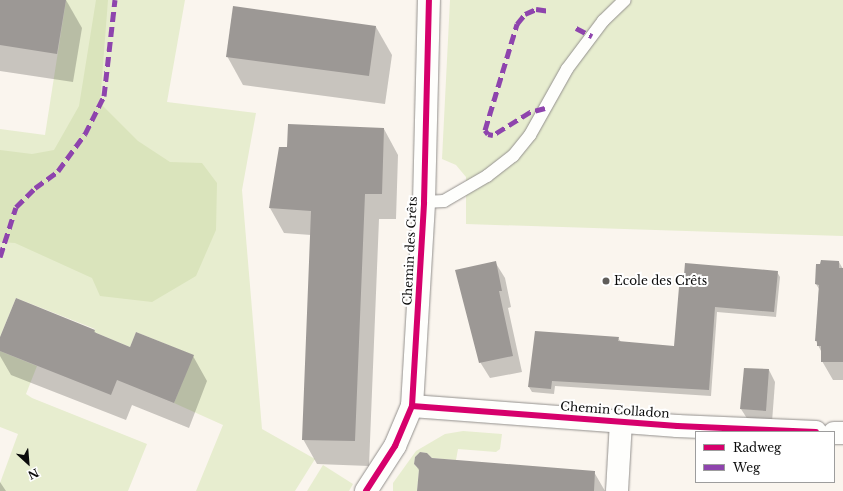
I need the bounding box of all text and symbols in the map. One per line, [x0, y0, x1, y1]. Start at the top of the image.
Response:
street label: Chemin des Crêts [400, 196, 420, 306]
place label: Ecole des Crêts [614, 274, 707, 288]
marker: Ecole des Crêts [601, 276, 611, 286]
street label: Chemin Colladon [560, 399, 670, 421]
legend [695, 431, 835, 483]
text: Radweg [733, 440, 781, 455]
north arrow [8, 443, 48, 483]
text: Weg [733, 460, 760, 475]
text: N [26, 465, 41, 482]

